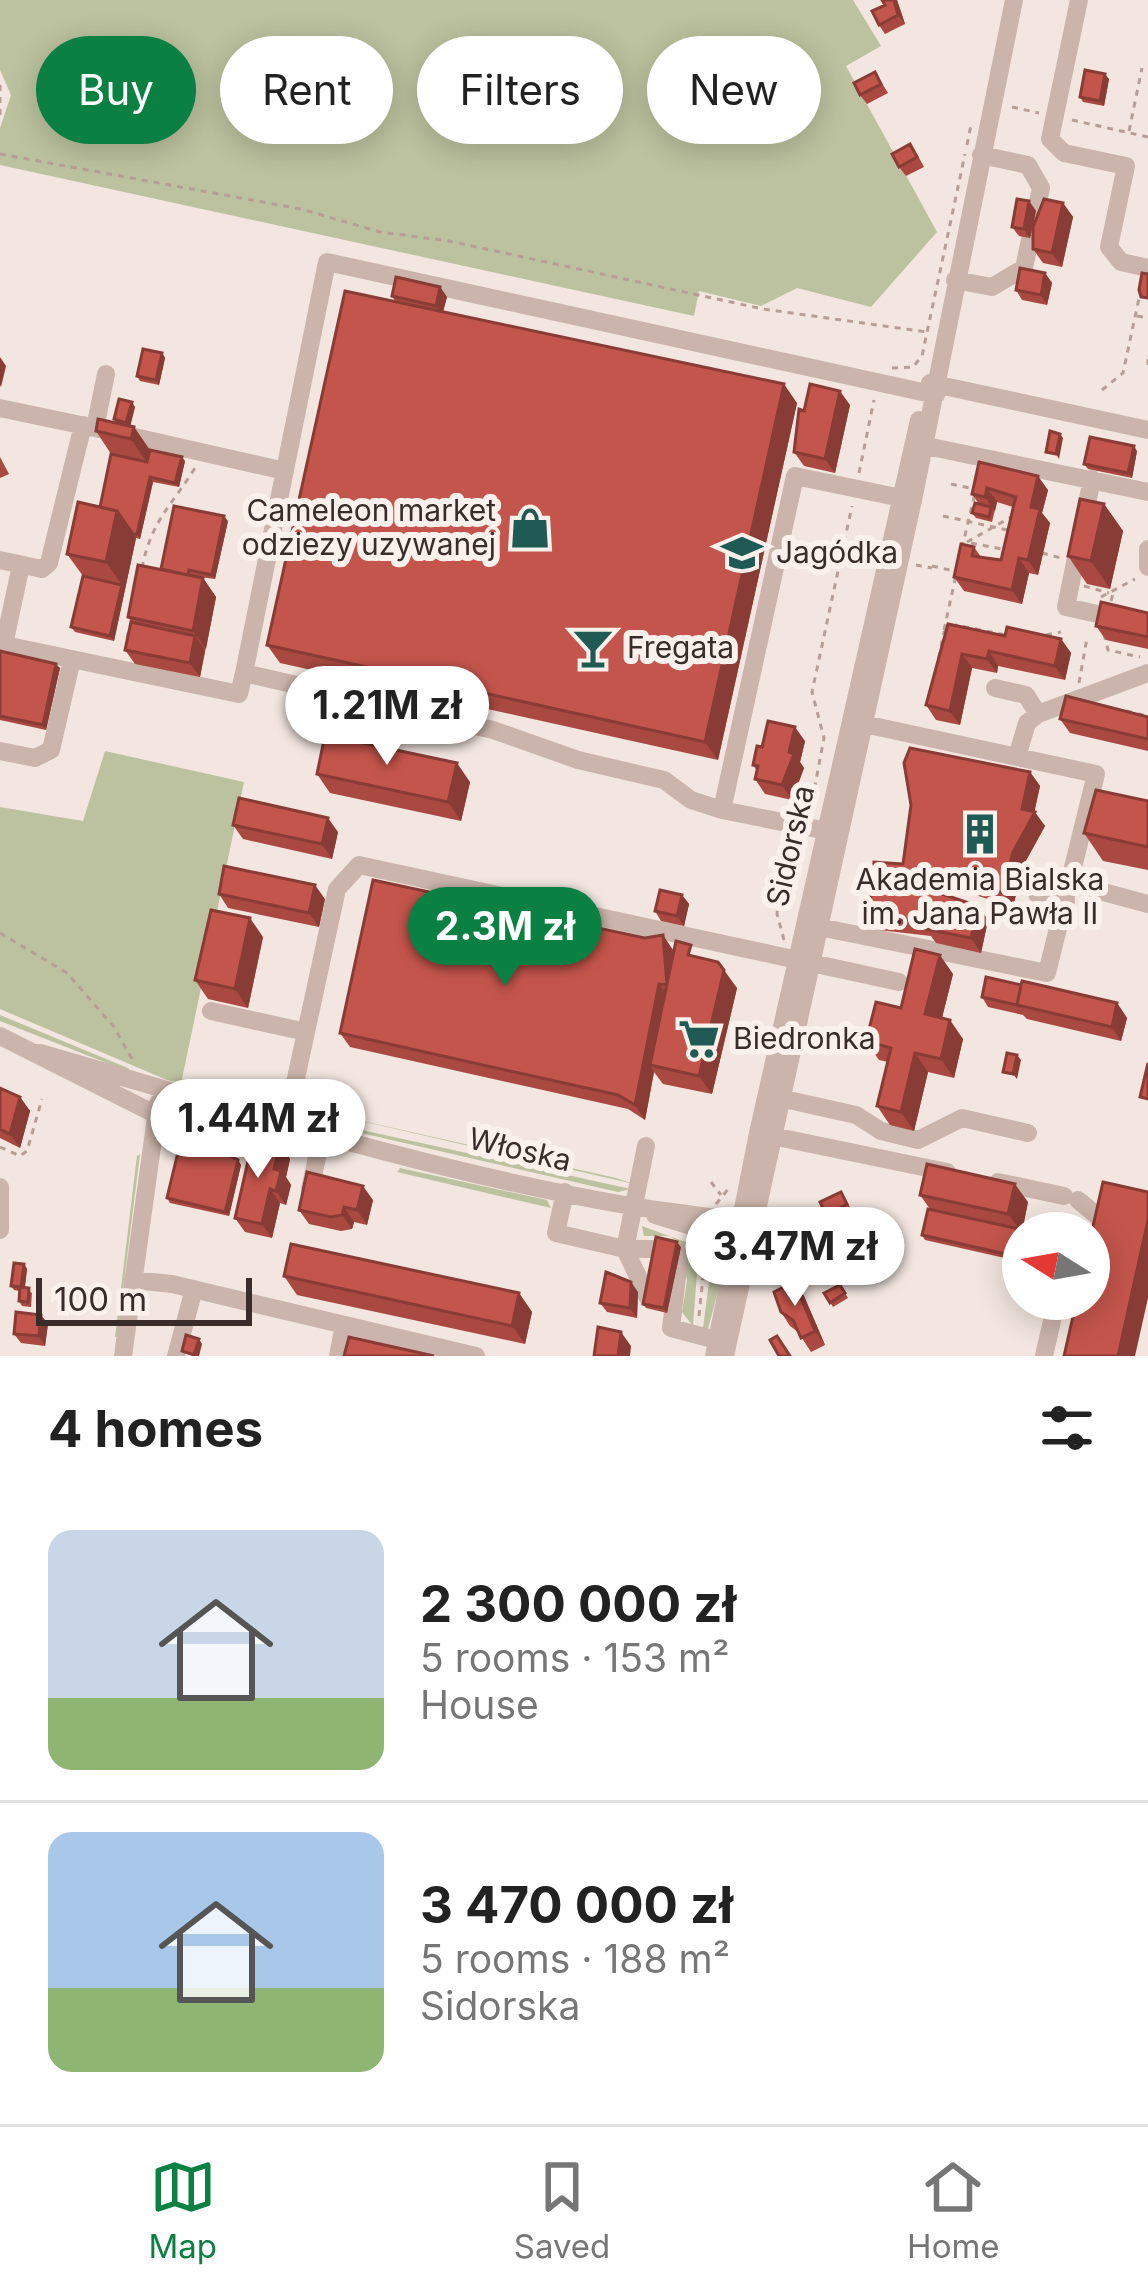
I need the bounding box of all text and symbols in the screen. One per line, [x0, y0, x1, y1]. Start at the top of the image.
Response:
chip: Buy [36, 36, 196, 144]
chip: Rent [220, 36, 393, 144]
chip: Filters [417, 36, 623, 144]
chip: New [647, 36, 821, 144]
place label: Cameleon market odziezy uzywanej [242, 492, 496, 562]
shop icon: Cameleon market odziezy uzywanej [507, 505, 553, 551]
school or university icon: Jagódka [719, 530, 765, 576]
place label: Jagódka [776, 534, 898, 570]
bar icon: Fregata [570, 625, 616, 671]
place label: Fregata [627, 629, 734, 665]
pin: 1.21M zł [263, 666, 511, 768]
text: 1.21M zł [312, 681, 462, 728]
street label: Sidorska [759, 782, 821, 910]
building icon: Akademia Bialska im. Jana Pawła II [957, 811, 1003, 857]
place label: Akademia Bialska im. Jana Pawła II [856, 861, 1104, 931]
pin: 2.3M zł [394, 887, 616, 989]
text: 2.3M zł [435, 902, 575, 949]
supermarket icon: Biedronka [676, 1016, 722, 1062]
place label: Biedronka [733, 1020, 876, 1056]
pin: 1.44M zł [134, 1079, 382, 1181]
text: 1.44M zł [177, 1094, 339, 1141]
street label: Włoska [466, 1120, 575, 1178]
pin: 3.47M zł [671, 1207, 919, 1309]
north arrow [1002, 1212, 1110, 1320]
map controls [1002, 1212, 1110, 1320]
text: 3.47M zł [713, 1222, 877, 1269]
scale bar [36, 1272, 252, 1325]
text: 100 m [54, 1279, 147, 1319]
icon: filters [1034, 1395, 1100, 1461]
text: 4 homes [48, 1398, 263, 1459]
text: 2 300 000 zł [420, 1573, 736, 1634]
icon: home [144, 1578, 288, 1722]
text: 5 rooms · 153 m² [420, 1634, 729, 1681]
text: House [420, 1681, 539, 1728]
text: 3 470 000 zł [420, 1874, 733, 1935]
icon: home [144, 1880, 288, 2024]
text: 5 rooms · 188 m² [420, 1935, 730, 1982]
text: Sidorska [420, 1982, 580, 2029]
tab: Map [148, 2154, 217, 2266]
tab: Saved [514, 2154, 610, 2266]
tab: Home [907, 2154, 1000, 2266]

